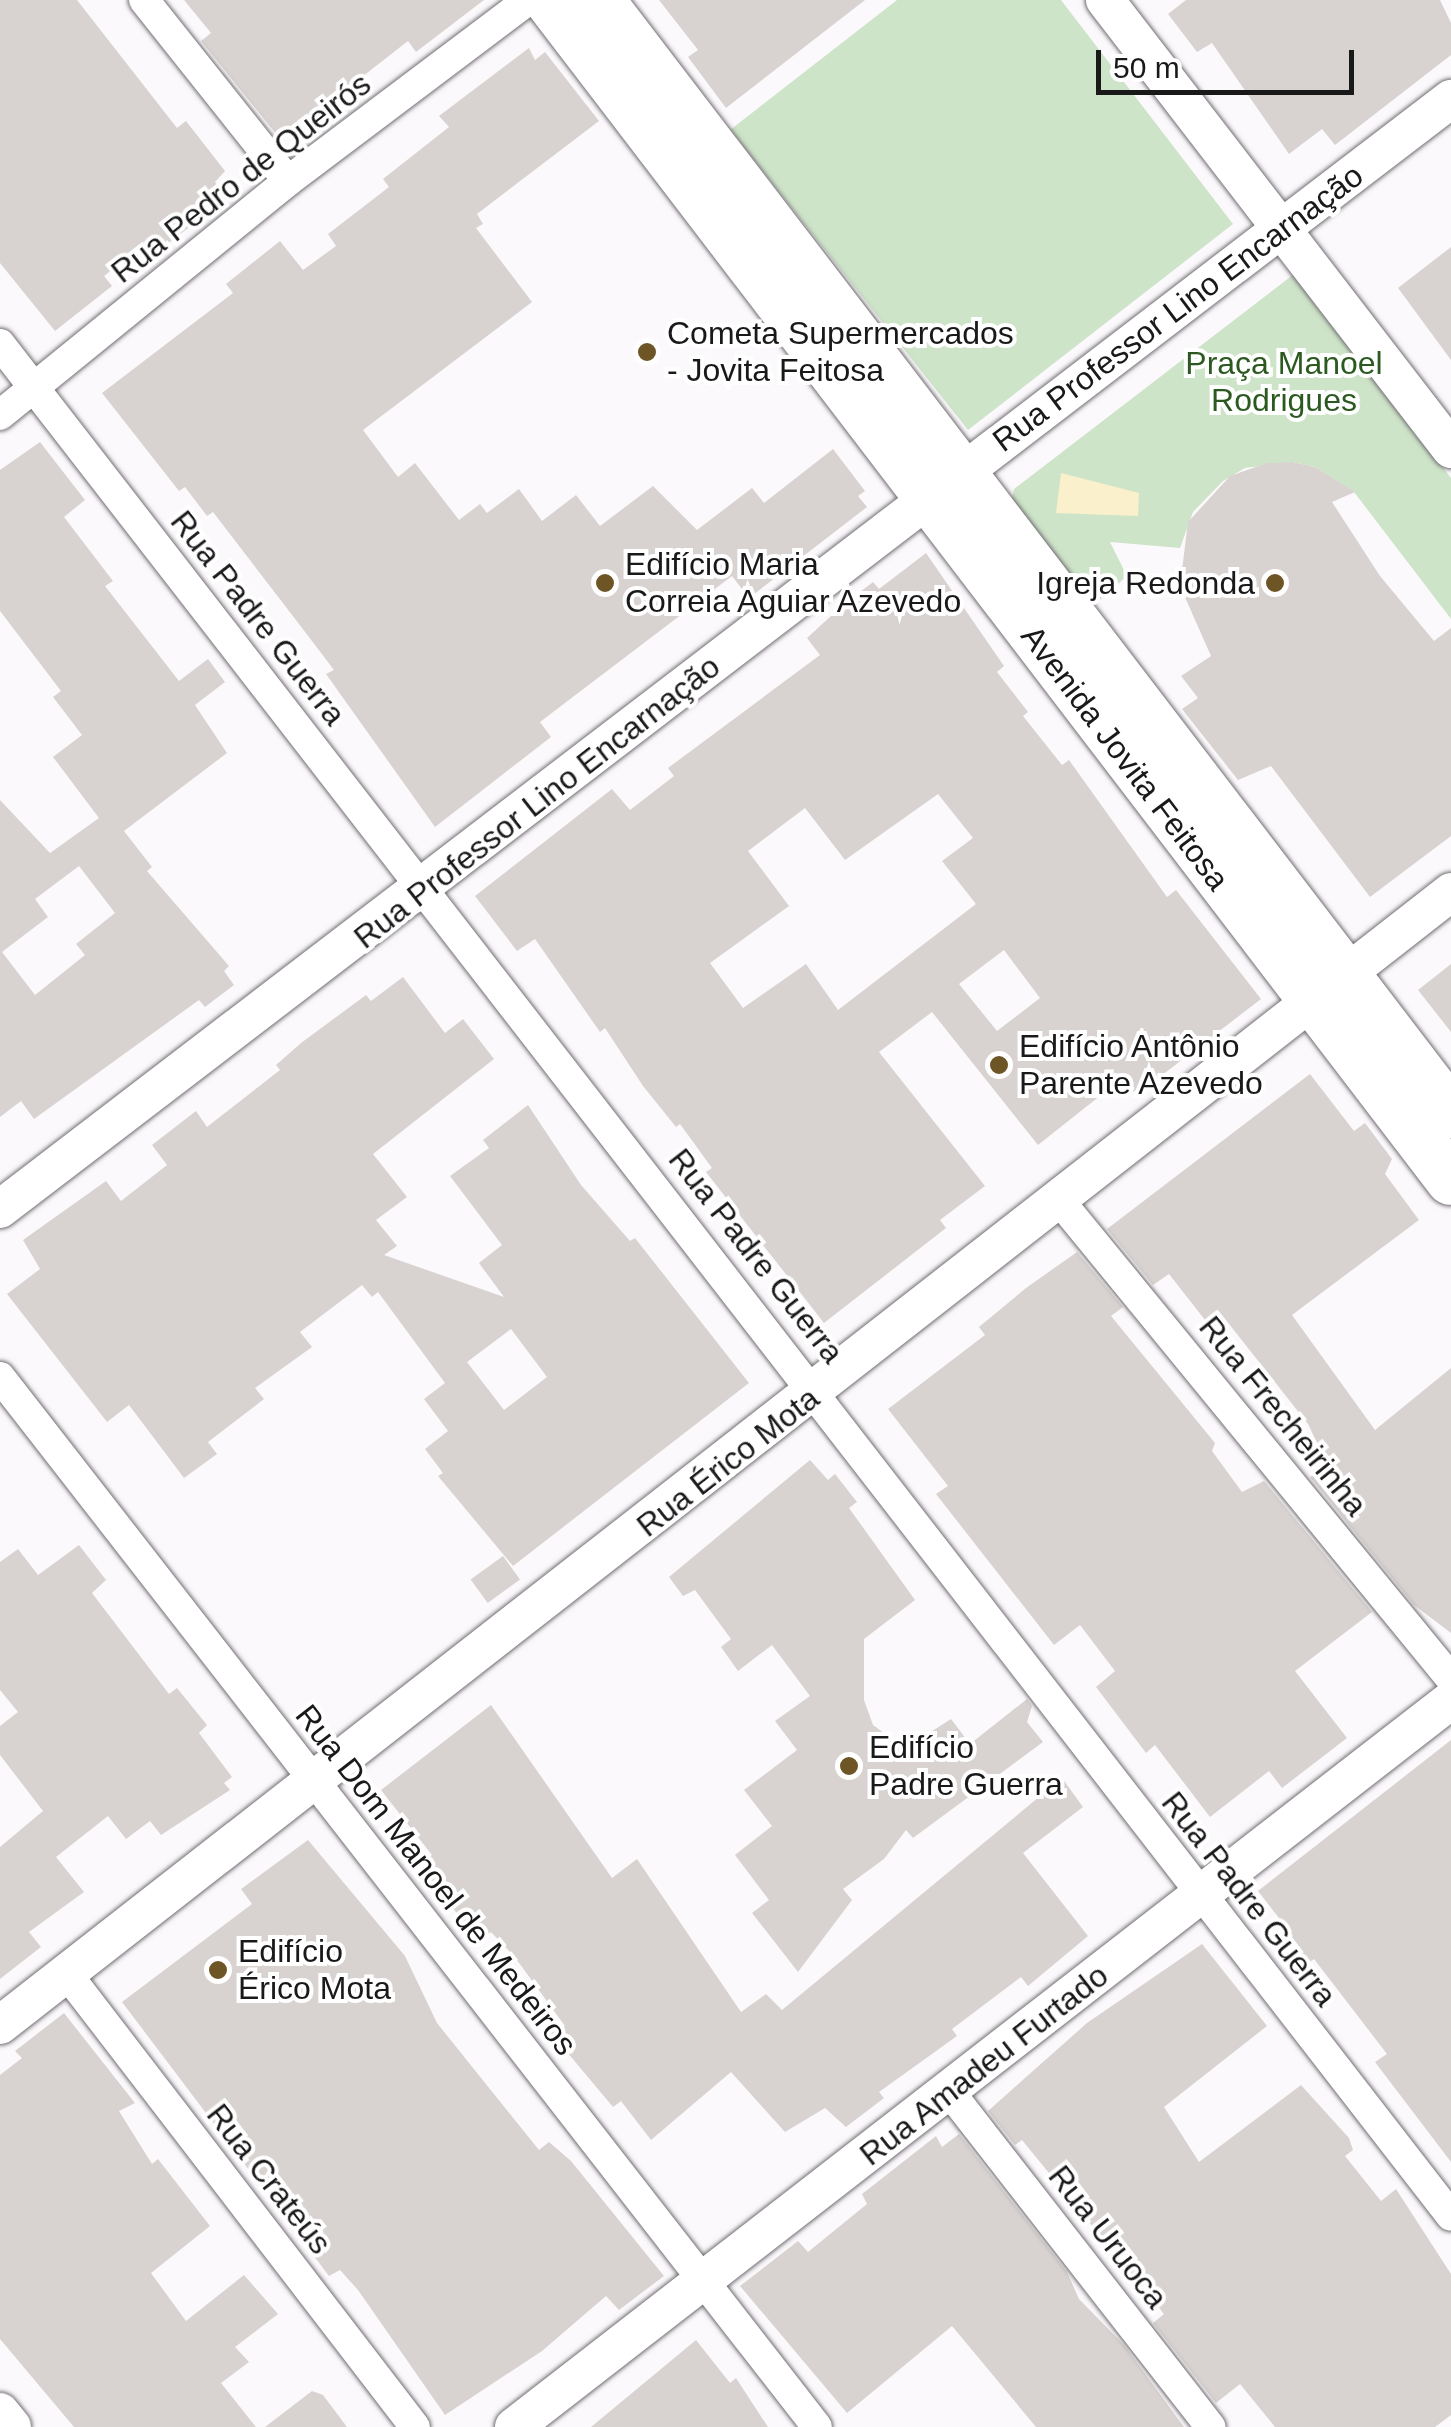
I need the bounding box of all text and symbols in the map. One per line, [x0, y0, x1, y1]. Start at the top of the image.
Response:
scale bar [1101, 30, 1358, 92]
text: 50 m [1113, 51, 1180, 84]
street label: Rua Pedro de Queirós [104, 65, 378, 291]
street label: Rua Professor Lino Encarnação [985, 156, 1371, 460]
place label: Cometa Supermercados - Jovita Feitosa [667, 315, 1014, 390]
marker: Cometa Supermercados - Jovita Feitosa [636, 341, 658, 363]
park label: Praça Manoel Rodrigues [1185, 345, 1383, 420]
street label: Rua Padre Guerra [162, 503, 354, 733]
place label: Edifício Maria Correia Aguiar Azevedo [625, 546, 965, 621]
place label: Igreja Redonda [1036, 564, 1255, 602]
marker: Edifício Maria Correia Aguiar Azevedo [594, 572, 616, 594]
marker: Igreja Redonda [1264, 572, 1286, 594]
street label: Avenida Jovita Feitosa [1013, 618, 1237, 898]
street label: Rua Professor Lino Encarnação [346, 647, 728, 957]
place label: Edifício Antônio Parente Azevedo [1019, 1028, 1264, 1103]
marker: Edifício Antônio Parente Azevedo [988, 1054, 1010, 1076]
street label: Rua Padre Guerra [660, 1141, 852, 1371]
street label: Rua Frecheirinha [1191, 1309, 1375, 1523]
street label: Rua Érico Mota [629, 1379, 827, 1545]
street label: Rua Dom Manoel de Medeiros [287, 1697, 585, 2063]
place label: Edifício Padre Guerra [869, 1729, 1063, 1804]
marker: Edifício Padre Guerra [838, 1755, 860, 1777]
street label: Rua Padre Guerra [1153, 1784, 1345, 2014]
place label: Edifício Érico Mota [238, 1933, 391, 2008]
street label: Rua Amadeu Furtado [852, 1956, 1116, 2174]
marker: Edifício Érico Mota [207, 1959, 229, 1981]
street label: Rua Crateús [199, 2096, 339, 2262]
street label: Rua Uruoca [1040, 2158, 1176, 2316]

